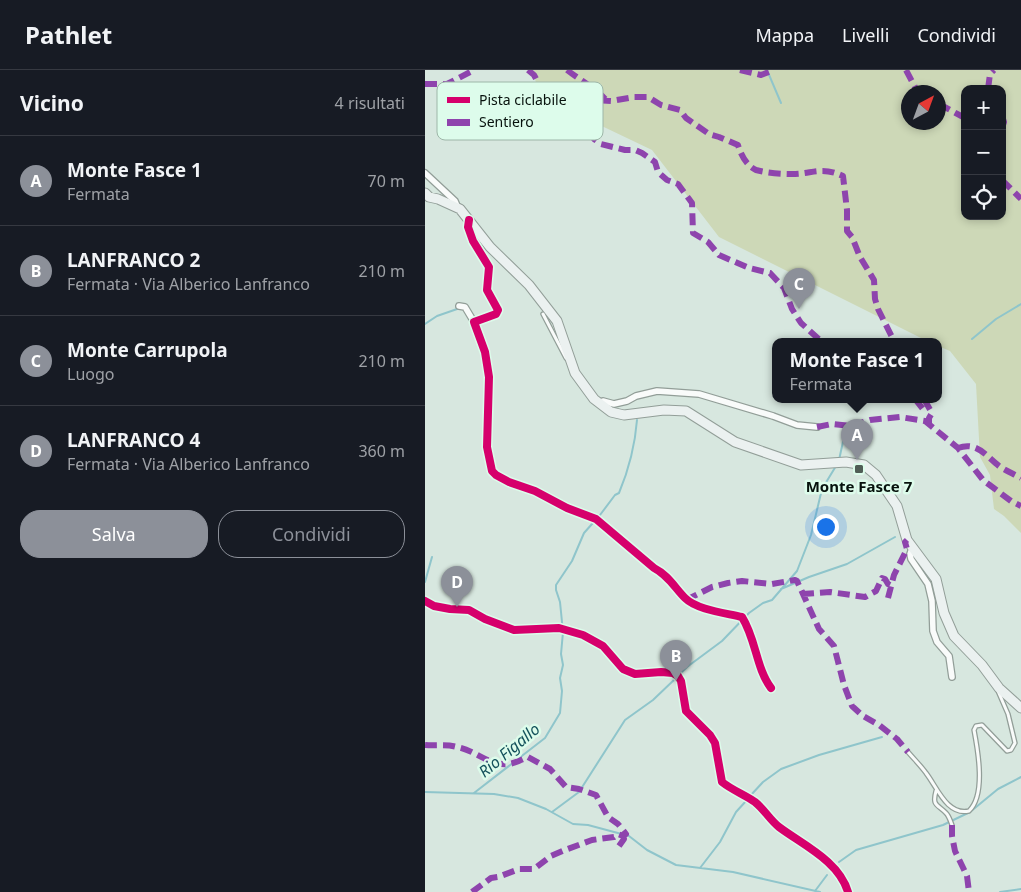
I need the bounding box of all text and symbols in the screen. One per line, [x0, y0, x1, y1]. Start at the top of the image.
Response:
text: Pathlet [25, 18, 112, 51]
text: Mappa [755, 23, 814, 47]
text: Livelli [842, 23, 889, 47]
text: Condividi [917, 23, 996, 47]
legend [437, 82, 603, 140]
north arrow [901, 85, 946, 130]
map controls [961, 85, 1006, 220]
button: + [961, 85, 1006, 130]
text: Vicino [20, 89, 84, 117]
text: Pista ciclabile [479, 90, 567, 109]
text: 4 risultati [335, 92, 405, 114]
text: Sentiero [479, 112, 534, 131]
button: − [961, 130, 1006, 175]
text: Monte Fasce 1 [67, 157, 202, 183]
text: A [30, 170, 42, 192]
text: 70 m [368, 170, 405, 192]
button: locate [961, 175, 1006, 220]
text: Fermata [67, 183, 130, 205]
text: LANFRANCO 2 [67, 247, 200, 273]
text: B [31, 260, 41, 282]
text: 210 m [358, 260, 405, 282]
pin: C [783, 268, 815, 309]
text: Fermata · Via Alberico Lanfranco [67, 273, 310, 295]
text: Monte Carrupola [67, 337, 228, 363]
popup [772, 338, 942, 403]
text: Monte Fasce 1 [790, 347, 924, 373]
text: C [31, 350, 41, 372]
text: 210 m [358, 350, 405, 372]
text: Luogo [67, 363, 114, 385]
text: Fermata [790, 373, 852, 395]
pin: A [841, 419, 873, 460]
text: LANFRANCO 4 [67, 427, 200, 453]
text: D [30, 440, 42, 462]
text: 360 m [358, 440, 405, 462]
text: Fermata · Via Alberico Lanfranco [67, 453, 310, 475]
marker: Monte Fasce 7 [853, 463, 865, 475]
place label: Monte Fasce 7 [806, 476, 913, 496]
button: Salva [20, 510, 208, 558]
button: Condividi [218, 510, 405, 558]
your location [813, 514, 839, 540]
pin: D [441, 566, 473, 607]
pin: B [660, 640, 692, 681]
water label: Rio Figallo [474, 718, 544, 782]

